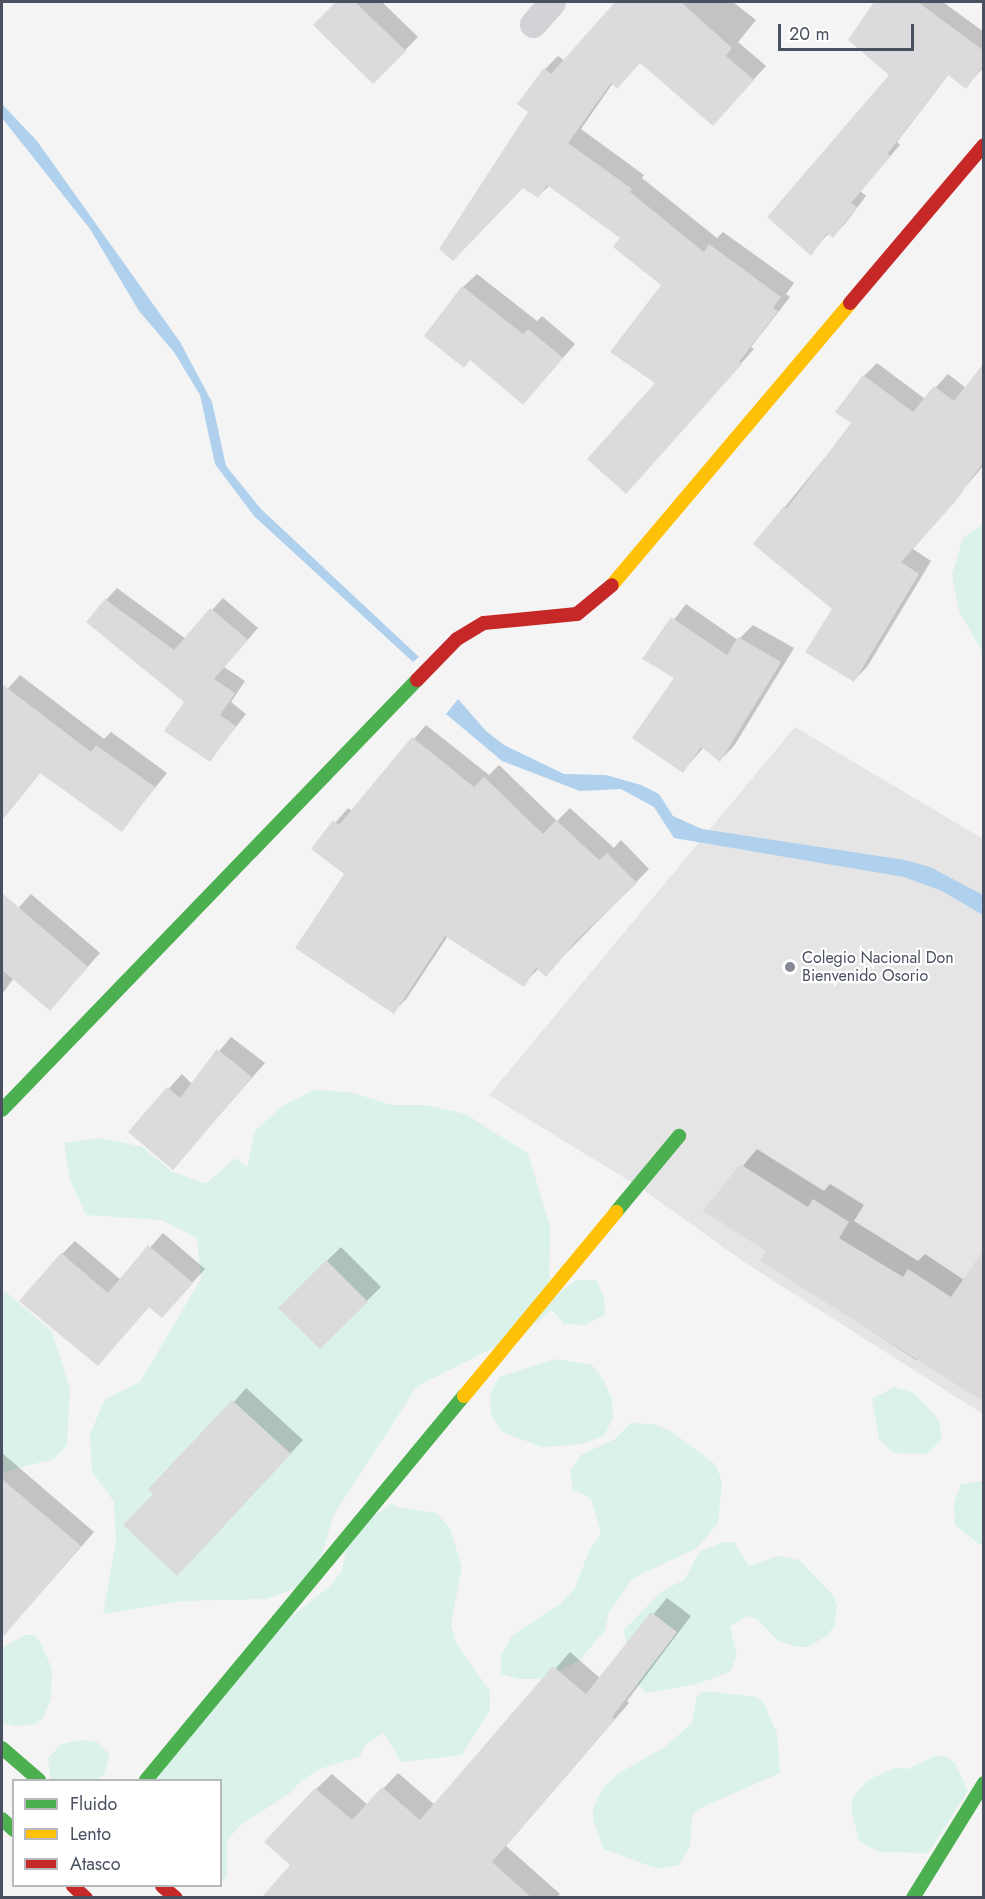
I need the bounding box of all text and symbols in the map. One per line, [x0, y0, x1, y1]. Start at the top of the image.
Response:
scale bar [781, 12, 918, 50]
text: 20 m [789, 21, 829, 47]
place label: Colegio Nacional Don Bienvenido Osorio [802, 948, 954, 986]
marker: Colegio Nacional Don Bienvenido Osorio [783, 960, 797, 974]
legend [12, 1779, 222, 1887]
text: Fluido [70, 1791, 117, 1817]
text: Lento [70, 1821, 111, 1847]
text: Atasco [70, 1851, 121, 1877]

